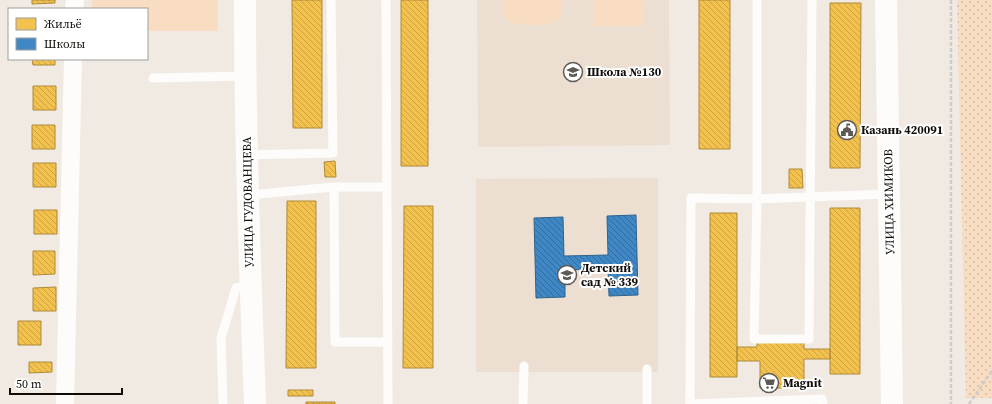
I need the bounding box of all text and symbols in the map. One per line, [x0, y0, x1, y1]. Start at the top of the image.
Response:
legend [8, 8, 148, 60]
text: Жильё [44, 16, 82, 32]
text: Школы [44, 36, 85, 52]
school or university icon: Школа №130 [562, 61, 584, 83]
place label: Школа №130 [587, 64, 662, 80]
public building icon: Казань 420091 [836, 119, 858, 141]
place label: Казань 420091 [861, 122, 943, 138]
street label: УЛИЦА ГУДОВАНЦЕВА [239, 136, 257, 268]
street label: УЛИЦА ХИМИКОВ [880, 148, 898, 255]
place label: Детский сад № 339 [581, 260, 639, 290]
school or university icon: Детский сад № 339 [556, 264, 578, 286]
scale bar [10, 370, 122, 396]
supermarket icon: Magnit [758, 372, 780, 394]
place label: Magnit [783, 375, 823, 391]
text: 50 m [16, 376, 42, 392]

